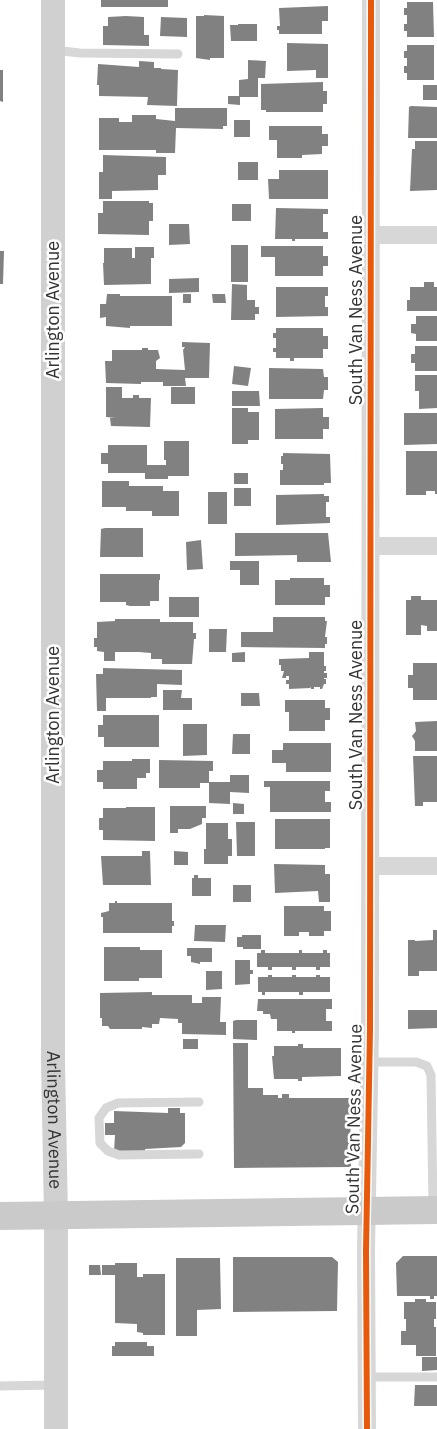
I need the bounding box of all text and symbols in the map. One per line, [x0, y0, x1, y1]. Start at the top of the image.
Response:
street label: South Van Ness Avenue [344, 215, 367, 405]
street label: Arlington Avenue [41, 241, 64, 379]
street label: South Van Ness Avenue [344, 620, 367, 810]
street label: Arlington Avenue [41, 646, 64, 784]
street label: South Van Ness Avenue [340, 1023, 367, 1214]
street label: Arlington Avenue [42, 1051, 67, 1189]

